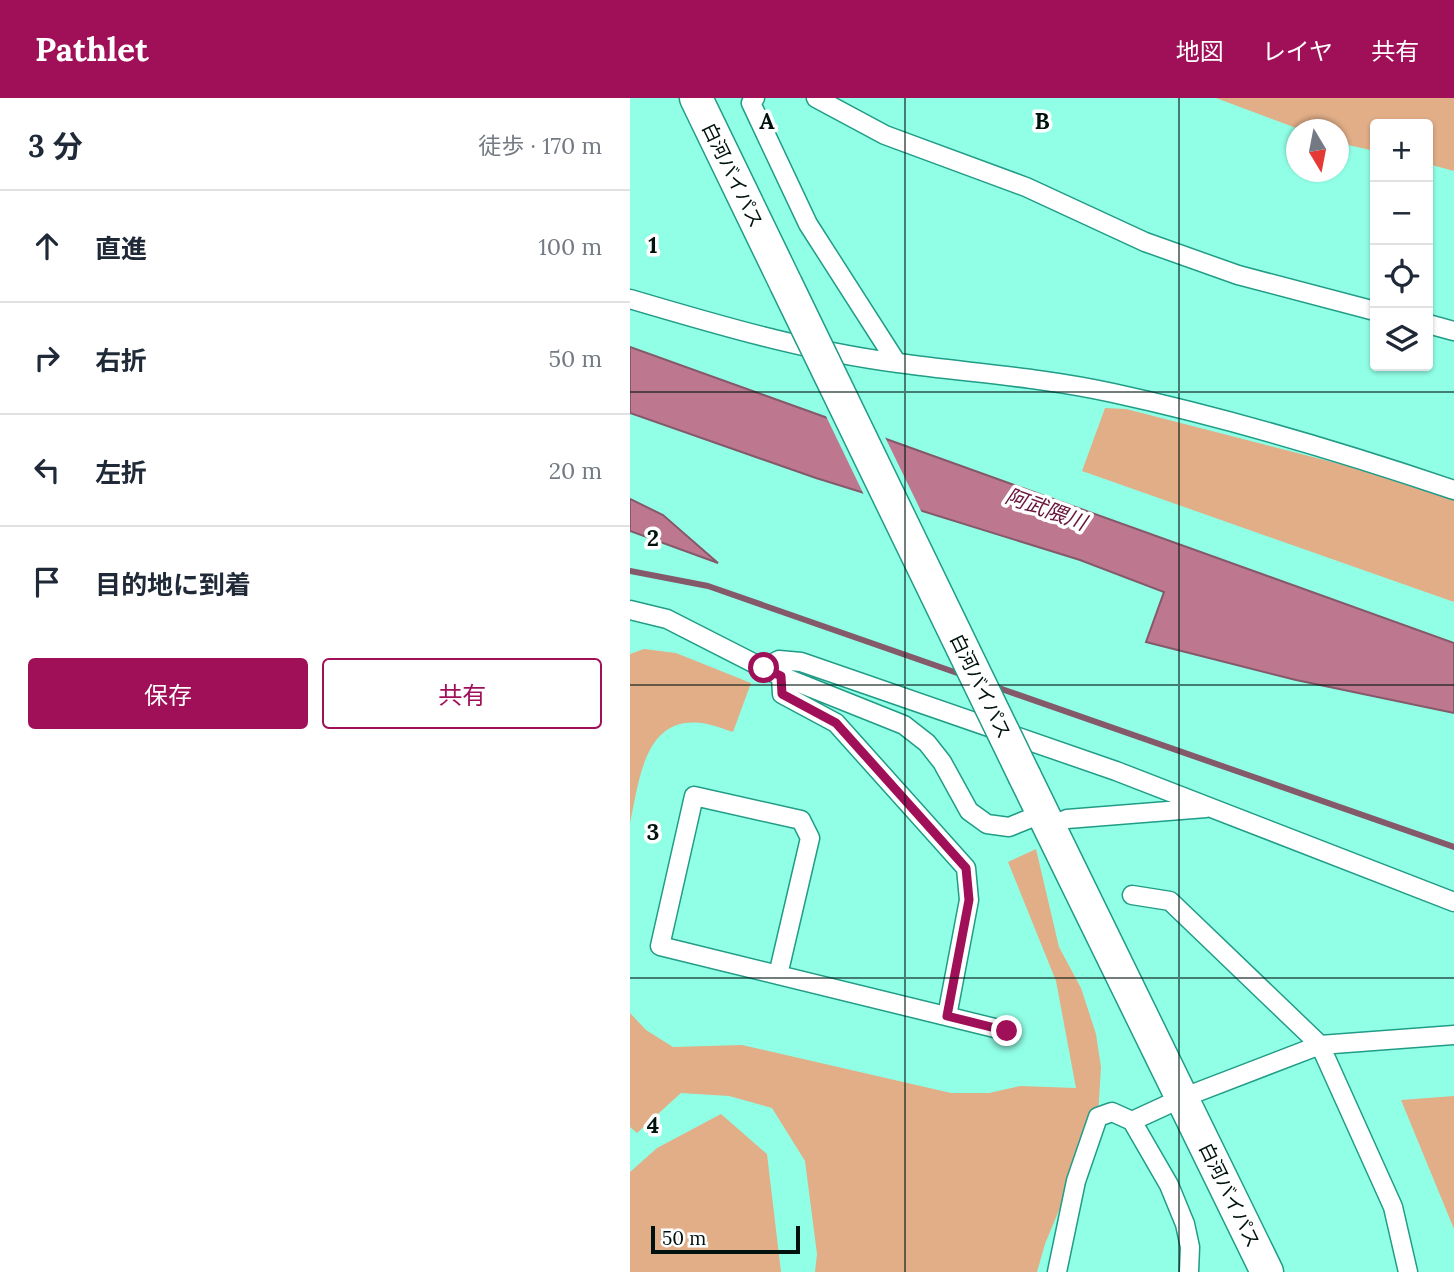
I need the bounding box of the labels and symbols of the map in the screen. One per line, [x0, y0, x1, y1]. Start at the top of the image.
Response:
text: A [759, 106, 775, 135]
text: B [1034, 106, 1050, 135]
street label: 白河バイパス [697, 119, 769, 231]
north arrow [1286, 119, 1349, 182]
text: 1 [648, 230, 658, 259]
water label: 阿武隈川 [1002, 482, 1092, 537]
text: 2 [647, 523, 659, 552]
street label: 白河バイパス [945, 630, 1017, 742]
route start [748, 652, 779, 683]
text: 3 [647, 817, 659, 846]
route end [991, 1015, 1022, 1046]
text: 4 [647, 1110, 659, 1139]
street label: 白河バイパス [1194, 1139, 1266, 1251]
scale bar [651, 1223, 800, 1255]

